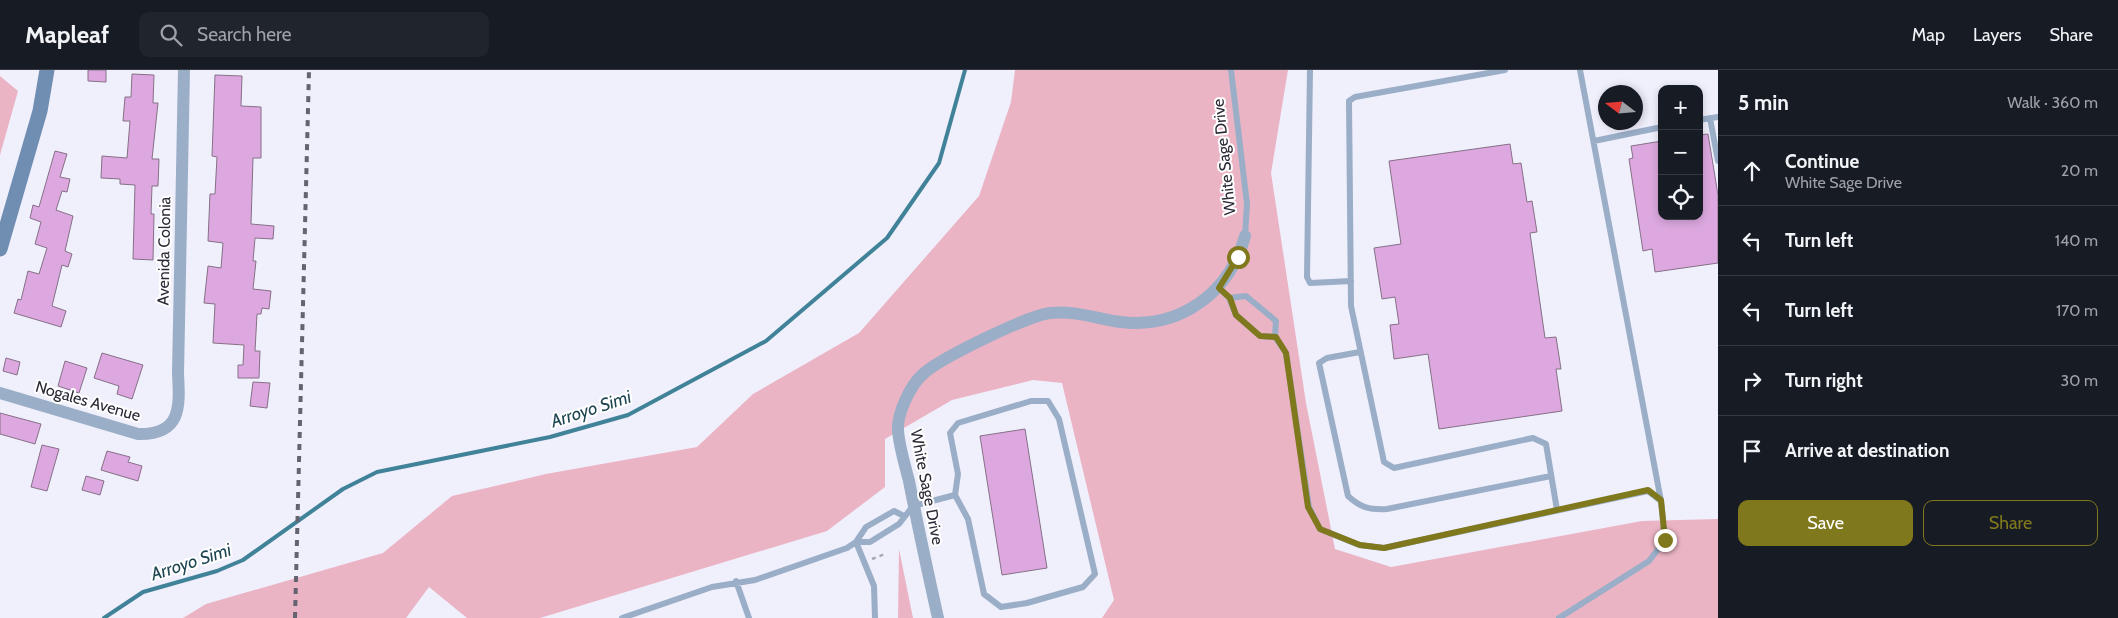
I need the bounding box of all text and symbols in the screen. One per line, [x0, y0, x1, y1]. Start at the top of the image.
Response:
search box [139, 12, 489, 57]
text: Mapleaf [25, 20, 109, 49]
icon: search [157, 21, 185, 49]
text: Search here [197, 23, 291, 46]
text: Map [1912, 24, 1945, 46]
text: Layers [1973, 24, 2022, 46]
text: Share [2050, 24, 2093, 46]
north arrow [1598, 85, 1643, 130]
map controls [1658, 85, 1703, 220]
button: + [1658, 85, 1703, 130]
text: 5 min [1738, 90, 1789, 115]
text: Walk · 360 m [2007, 93, 2098, 112]
street label: White Sage Drive [1208, 98, 1240, 216]
button: − [1658, 130, 1703, 175]
text: Continue [1785, 150, 1859, 173]
icon: ahead [1738, 157, 1766, 185]
text: 20 m [2061, 161, 2098, 180]
text: White Sage Drive [1785, 173, 1902, 192]
button: locate [1658, 175, 1703, 220]
street label: Avenida Colonia [154, 196, 174, 305]
icon: left [1738, 227, 1766, 255]
text: Turn left [1785, 229, 1853, 252]
text: 140 m [2055, 231, 2098, 250]
route start [1227, 246, 1250, 269]
icon: left [1738, 297, 1766, 325]
text: Turn left [1785, 299, 1853, 322]
text: 170 m [2056, 301, 2098, 320]
icon: right [1738, 367, 1766, 395]
text: Turn right [1785, 369, 1863, 392]
text: 30 m [2061, 371, 2098, 390]
street label: Nogales Avenue [33, 377, 143, 425]
water label: Arroyo Simi [547, 385, 635, 433]
street label: White Sage Drive [907, 428, 947, 546]
icon: arrive [1738, 437, 1766, 465]
text: Arrive at destination [1785, 439, 1949, 462]
button: Save [1738, 500, 1913, 546]
button: Share [1923, 500, 2098, 546]
route end [1654, 529, 1677, 552]
water label: Arroyo Simi [147, 538, 235, 586]

